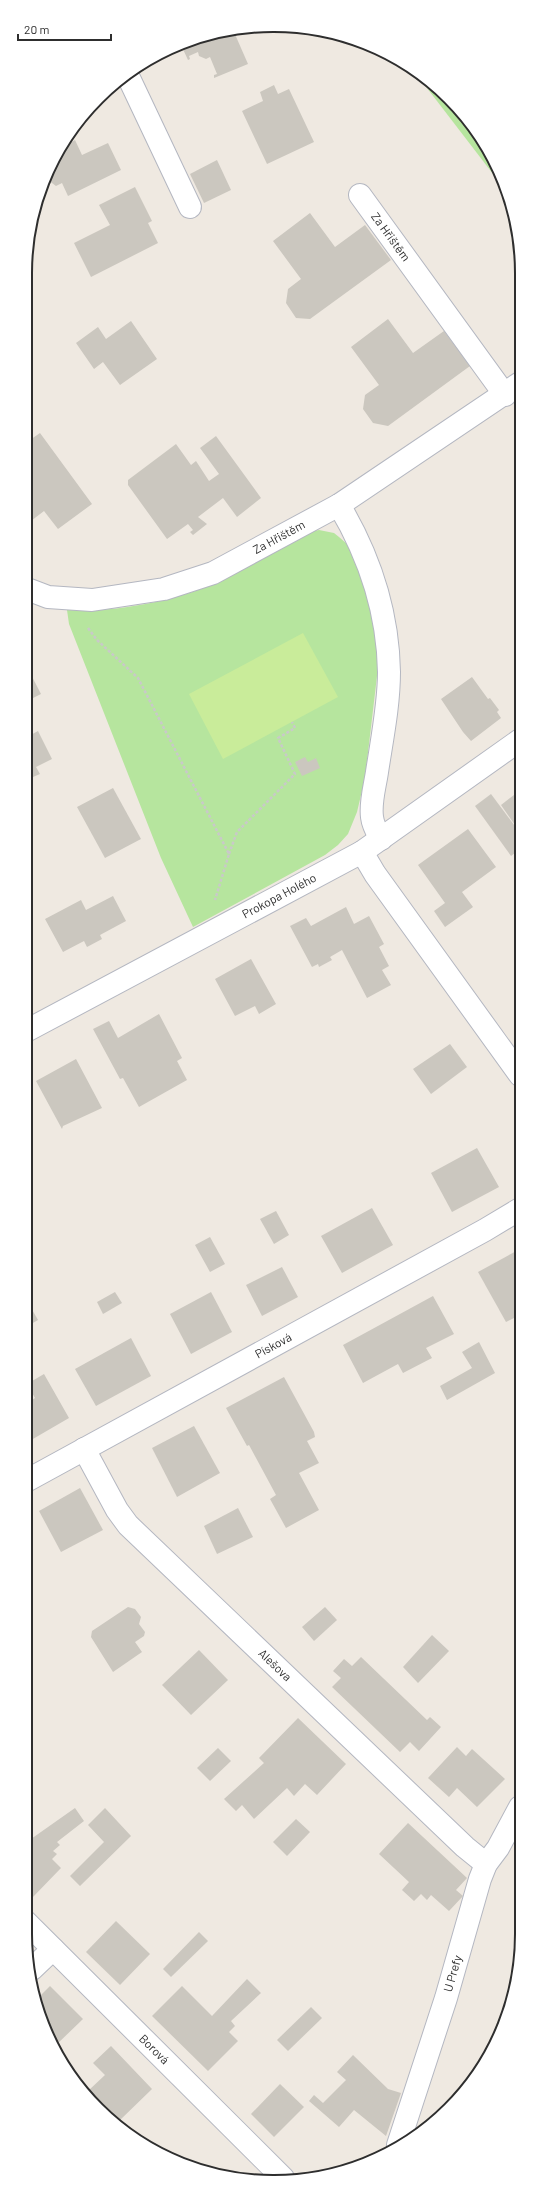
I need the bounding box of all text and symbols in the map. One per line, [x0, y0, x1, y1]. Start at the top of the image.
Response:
scale bar [18, 16, 111, 42]
text: 20 m [24, 22, 50, 36]
street label: Za Hřištěm [369, 209, 414, 264]
street label: Za Hřištěm [250, 517, 307, 556]
street label: Prokopa Holého [239, 870, 318, 921]
street label: Písková [252, 1329, 294, 1360]
street label: Alešova [256, 1646, 295, 1683]
street label: U Prefy [440, 1953, 464, 1993]
street label: Borová [137, 2031, 172, 2067]

